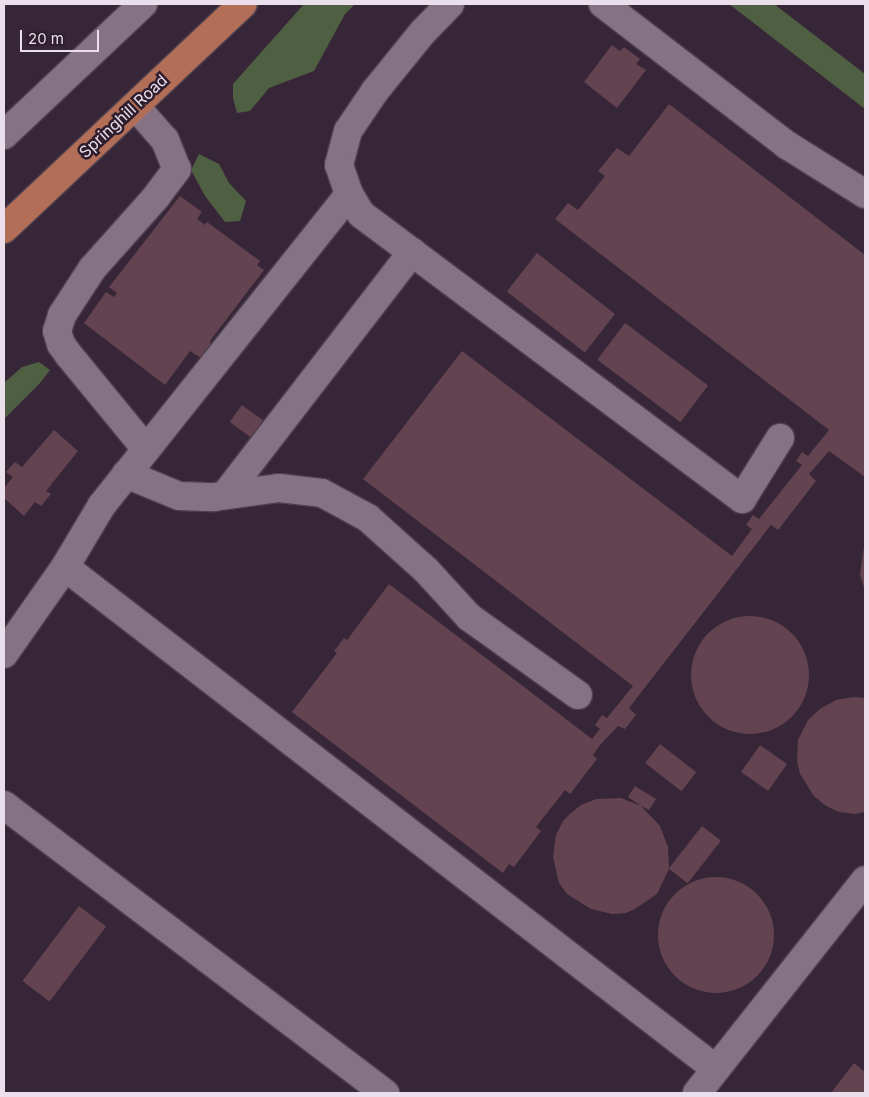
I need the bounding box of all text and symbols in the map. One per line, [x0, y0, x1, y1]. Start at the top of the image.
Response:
scale bar [22, 20, 101, 52]
text: 20 m [28, 29, 64, 48]
street label: Springhill Road [75, 70, 171, 162]

